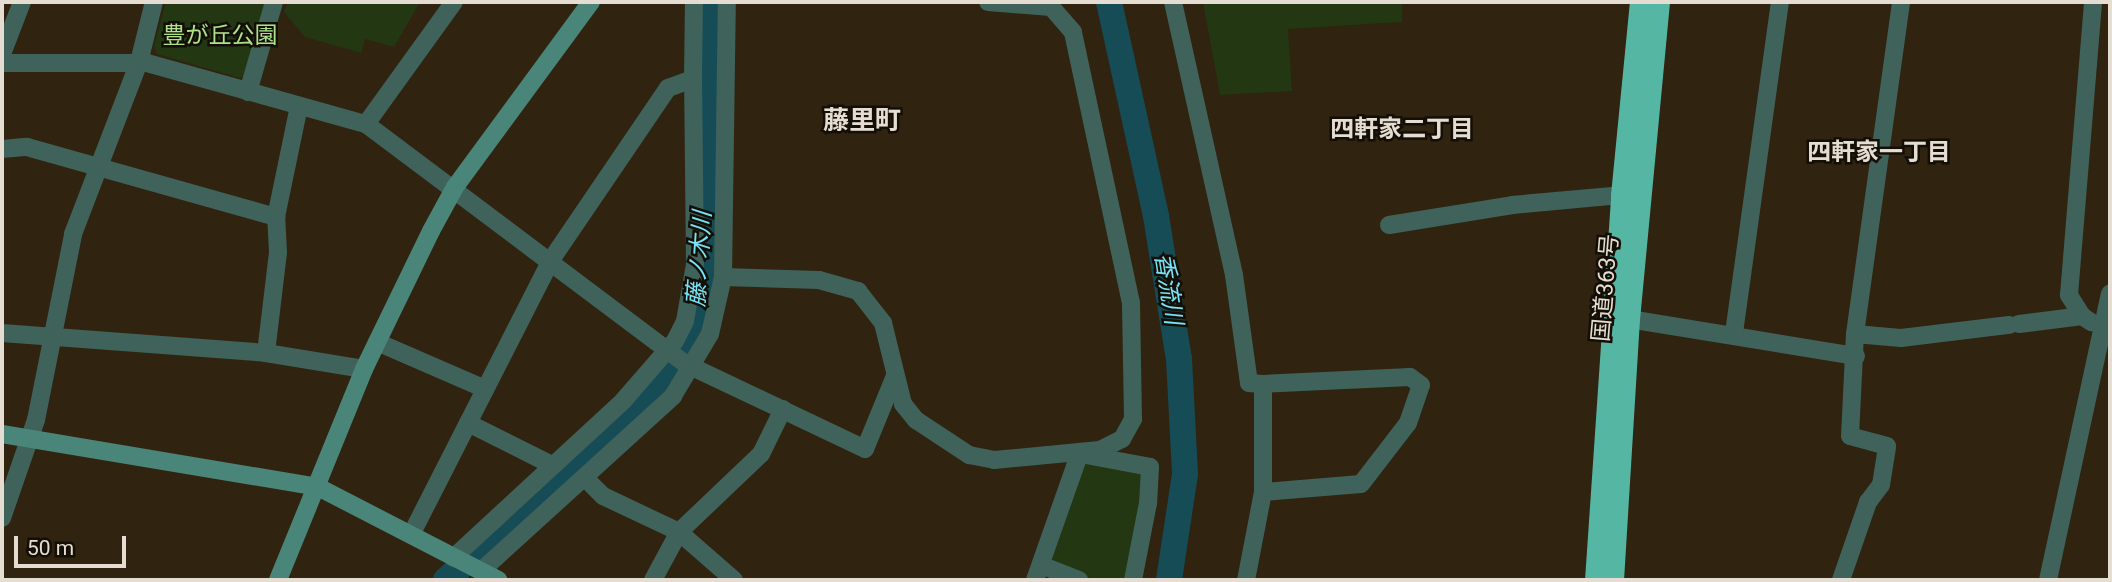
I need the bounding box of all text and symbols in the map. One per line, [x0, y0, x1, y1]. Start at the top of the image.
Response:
park label: 豊が丘公園 [163, 22, 277, 50]
district label: 藤里町 [823, 105, 901, 137]
district label: 四軒家二丁目 [1330, 116, 1474, 144]
district label: 四軒家一丁目 [1807, 139, 1951, 167]
water label: 藤ノ木川 [682, 210, 718, 308]
street label: 国道363号 [1588, 233, 1624, 343]
water label: 香流川 [1148, 251, 1188, 327]
scale bar [18, 522, 130, 566]
text: 50 m [27, 536, 74, 560]

